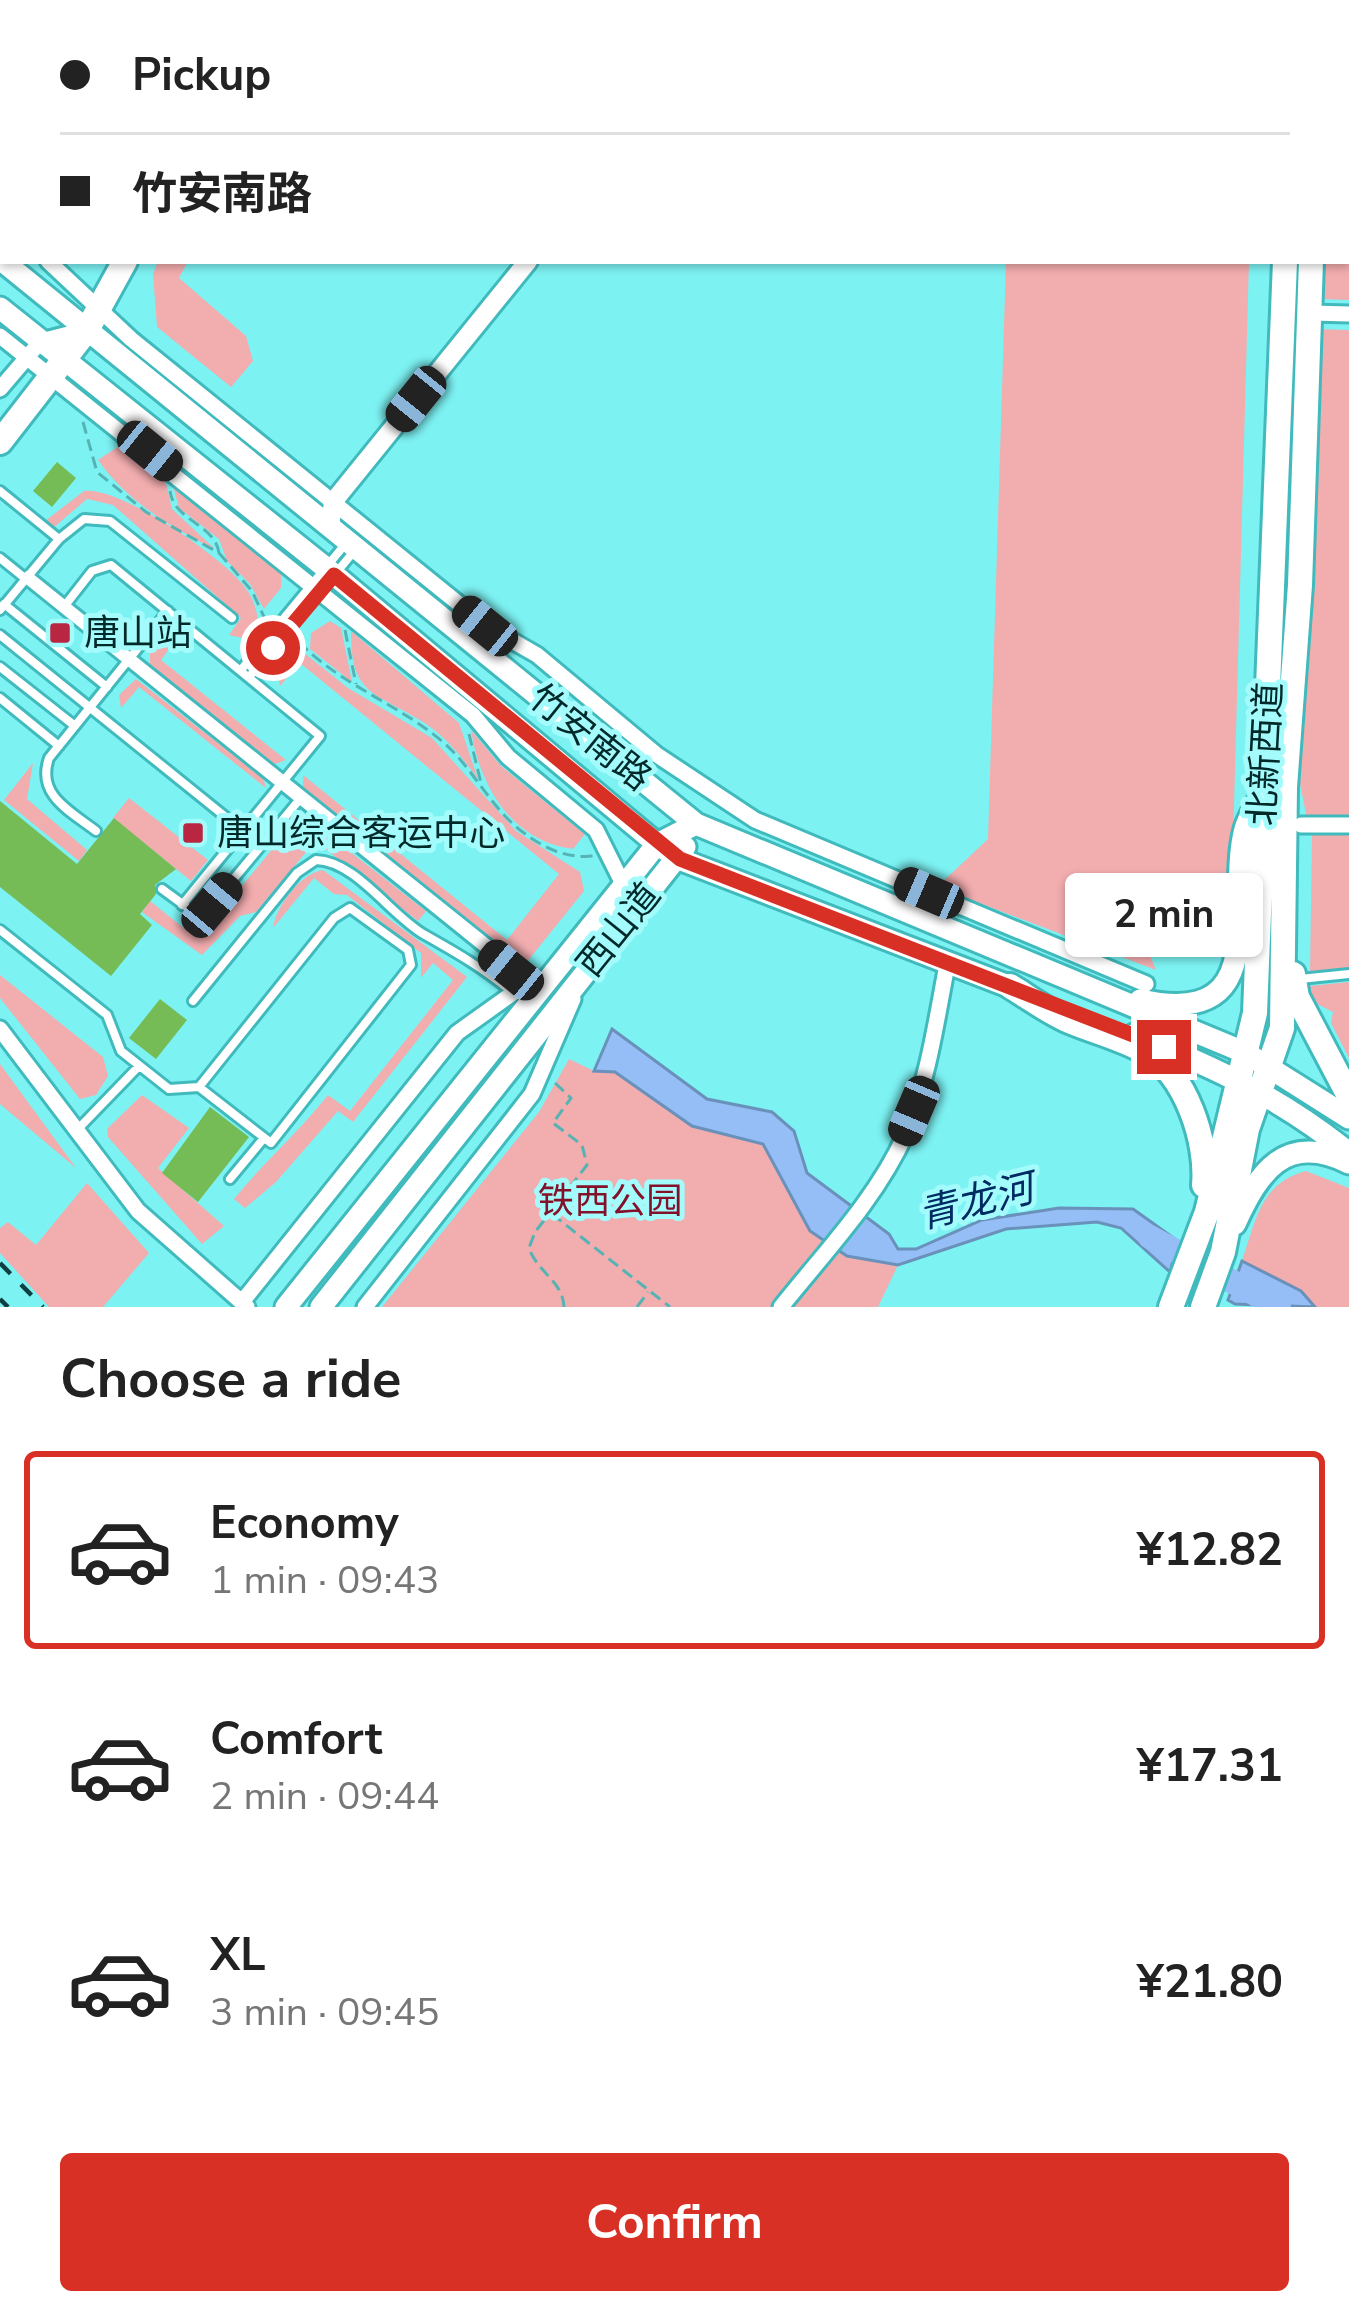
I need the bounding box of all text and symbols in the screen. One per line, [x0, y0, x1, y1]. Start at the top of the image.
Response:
text: Pickup [132, 45, 271, 106]
text: 竹安南路 [132, 164, 312, 225]
car [379, 360, 453, 438]
car [111, 414, 189, 488]
car [446, 589, 524, 663]
place label: 唐山站 [84, 609, 192, 658]
marker: 唐山站 [47, 620, 73, 646]
route start [246, 621, 300, 675]
street label: 竹安南路 [519, 674, 661, 802]
street label: 北新西道 [1238, 681, 1294, 827]
place label: 唐山综合客运中心 [217, 809, 505, 858]
marker: 唐山综合客运中心 [180, 820, 206, 846]
car [889, 862, 969, 924]
car [175, 866, 249, 944]
street label: 西山道 [566, 873, 672, 987]
callout: 2 min [1065, 873, 1263, 957]
text: 2 min [1114, 888, 1214, 941]
car [472, 933, 550, 1007]
route end [1137, 1020, 1191, 1074]
car [883, 1071, 945, 1151]
water label: 青龙河 [913, 1160, 1046, 1242]
park label: 铁西公园 [538, 1177, 682, 1226]
text: Choose a ride [60, 1342, 401, 1416]
text: Economy [210, 1493, 399, 1554]
icon: car [66, 1496, 174, 1604]
text: ¥12.82 [1137, 1520, 1283, 1581]
text: 1 min · 09:43 [210, 1554, 439, 1607]
text: Comfort [210, 1709, 382, 1770]
icon: car [66, 1712, 174, 1820]
text: ¥17.31 [1137, 1736, 1283, 1797]
text: 2 min · 09:44 [210, 1770, 439, 1823]
text: XL [210, 1925, 266, 1986]
icon: car [66, 1928, 174, 2036]
text: ¥21.80 [1137, 1952, 1283, 2013]
text: 3 min · 09:45 [210, 1986, 439, 2039]
button: Confirm [60, 2153, 1289, 2291]

